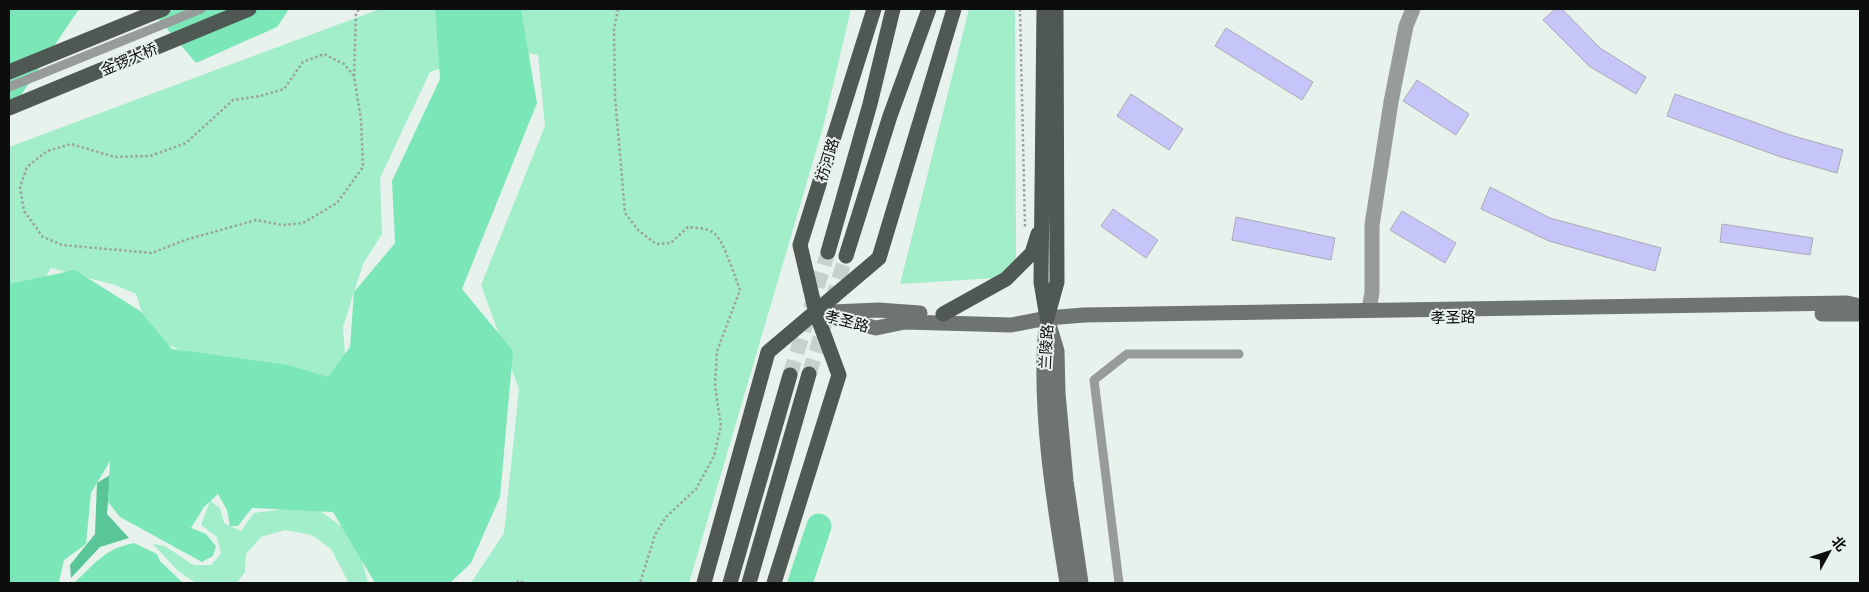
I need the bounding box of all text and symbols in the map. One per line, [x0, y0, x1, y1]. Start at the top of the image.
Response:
street label: 金锣大桥 [97, 38, 161, 80]
street label: 祊河路 [810, 135, 844, 185]
street label: 孝圣路 [823, 305, 871, 337]
street label: 孝圣路 [1430, 306, 1476, 328]
street label: 兰陵路 [1034, 324, 1058, 370]
north arrow [1804, 527, 1854, 577]
text: 北 [1827, 532, 1851, 555]

